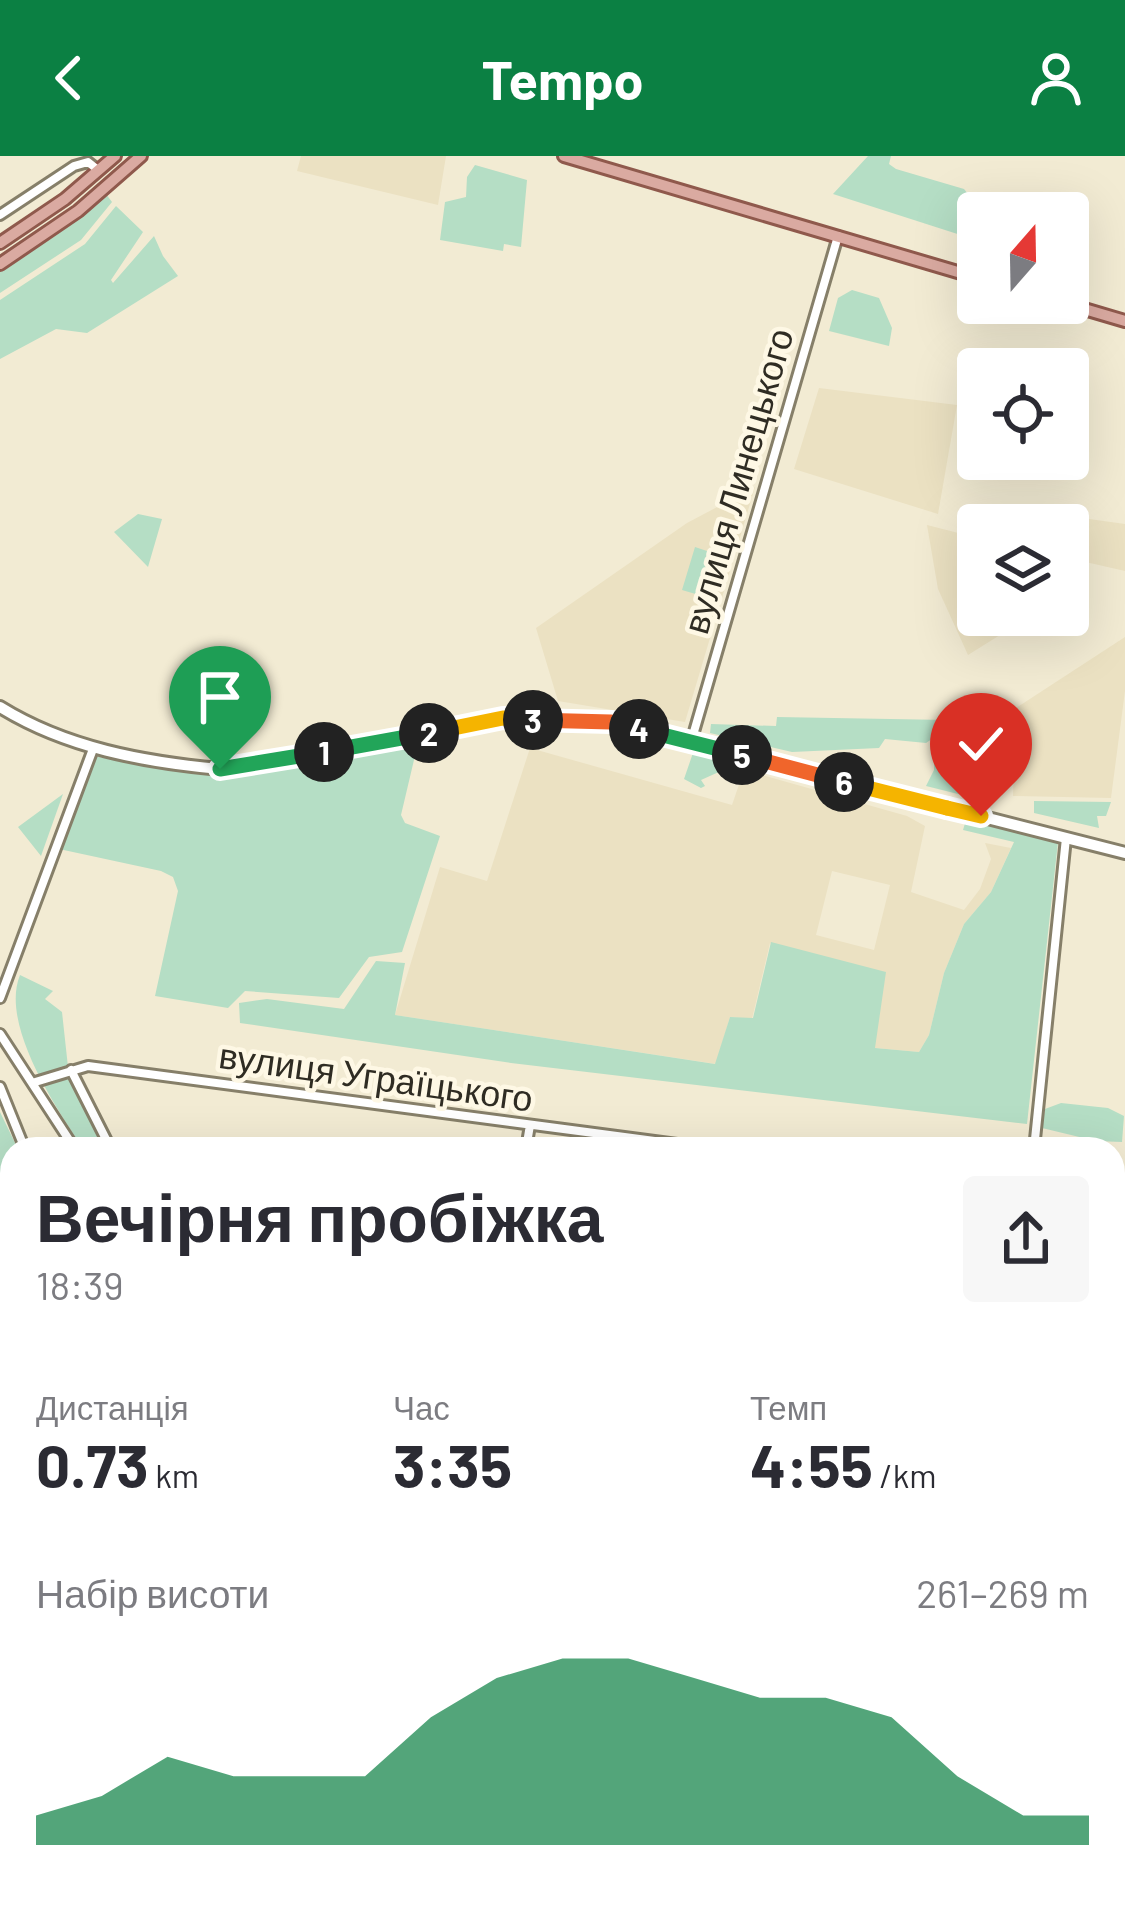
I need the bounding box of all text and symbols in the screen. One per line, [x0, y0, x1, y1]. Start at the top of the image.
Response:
icon: back [36, 45, 102, 111]
icon: person [1023, 45, 1089, 111]
text: Tempo [481, 46, 644, 111]
north arrow [957, 192, 1089, 324]
map controls [957, 192, 1089, 636]
street label: вулиця Линецького [672, 323, 802, 638]
button: locate [957, 348, 1089, 480]
button: layers [957, 504, 1089, 636]
pin [169, 646, 271, 769]
icon: arrive [187, 664, 253, 730]
pin: 3 [503, 690, 563, 750]
pin [930, 693, 1032, 816]
pin: 4 [609, 699, 669, 759]
text: 3 [524, 700, 542, 740]
pin: 2 [399, 703, 459, 763]
text: 4 [629, 709, 649, 749]
icon: check [948, 711, 1014, 777]
text: 2 [420, 713, 438, 753]
pin: 1 [294, 722, 354, 782]
pin: 5 [712, 725, 772, 785]
text: 1 [318, 732, 330, 772]
text: 5 [733, 735, 751, 775]
pin: 6 [814, 752, 874, 812]
text: 6 [835, 762, 853, 802]
street label: вулиця Уграїцького [216, 1032, 536, 1120]
text: Вечірня пробіжка [36, 1176, 603, 1255]
button: share [963, 1176, 1089, 1302]
text: 18:39 [36, 1261, 124, 1308]
text: Дистанція [36, 1387, 189, 1427]
text: Час [393, 1387, 450, 1427]
text: Темп [750, 1387, 827, 1427]
text: 0.73 [36, 1428, 149, 1500]
text: 3:35 [393, 1428, 512, 1500]
text: 4:55 [750, 1428, 873, 1500]
text: km [149, 1455, 199, 1495]
text: /km [873, 1455, 936, 1495]
text: Набір висоти [36, 1569, 269, 1616]
text: 261–269 m [916, 1569, 1089, 1616]

